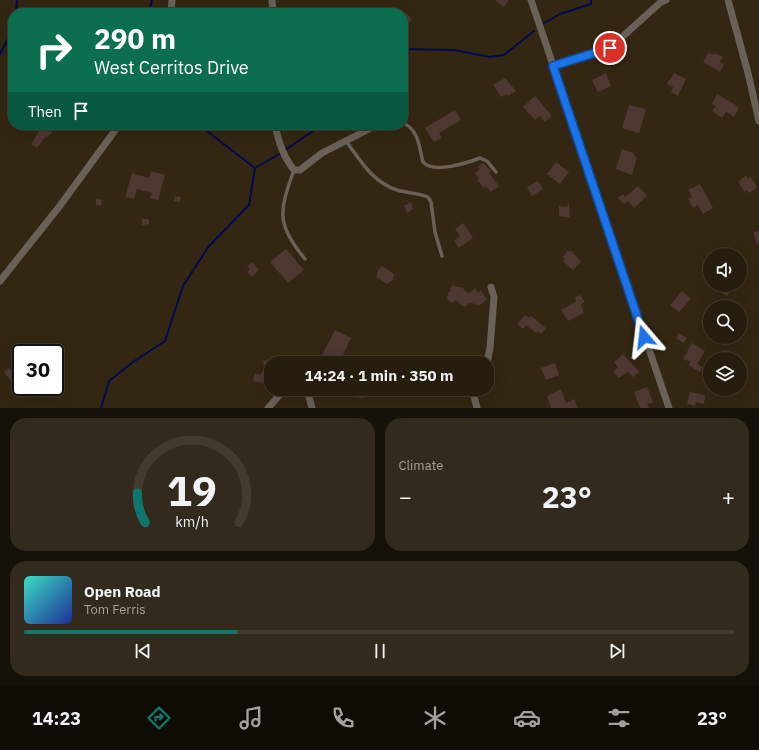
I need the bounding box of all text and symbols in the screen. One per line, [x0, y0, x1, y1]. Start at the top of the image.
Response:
text: 290 m [94, 20, 176, 57]
icon: right [28, 24, 80, 76]
pin [593, 31, 627, 65]
icon: arrive [599, 37, 621, 59]
text: West Cerritos Drive [94, 56, 249, 79]
icon: arrive [70, 100, 92, 122]
text: Then [28, 102, 62, 121]
map controls [703, 248, 747, 396]
button: sound [703, 248, 747, 292]
button: search [703, 300, 747, 344]
position arrow [623, 316, 665, 358]
speed limit sign: 30 [12, 344, 64, 396]
button: layers [703, 352, 747, 396]
text: 14:24 · 1 min · 350 m [305, 366, 453, 385]
text: Climate [399, 457, 443, 474]
text: 19 [167, 462, 217, 516]
text: 23° [542, 477, 592, 516]
text: − [399, 482, 412, 511]
text: + [722, 482, 735, 511]
text: km/h [175, 511, 209, 530]
text: Open Road [84, 582, 161, 601]
text: Tom Ferris [84, 601, 146, 618]
icon: previous [132, 640, 154, 662]
icon: pause [369, 640, 391, 662]
icon: next [606, 640, 628, 662]
icon: directions [145, 704, 173, 732]
icon: music [237, 704, 265, 732]
icon: phone [329, 704, 357, 732]
icon: climate [421, 704, 449, 732]
icon: car [513, 704, 541, 732]
icon: filters [605, 704, 633, 732]
text: 14:23 [32, 707, 81, 730]
text: 23° [697, 707, 727, 730]

